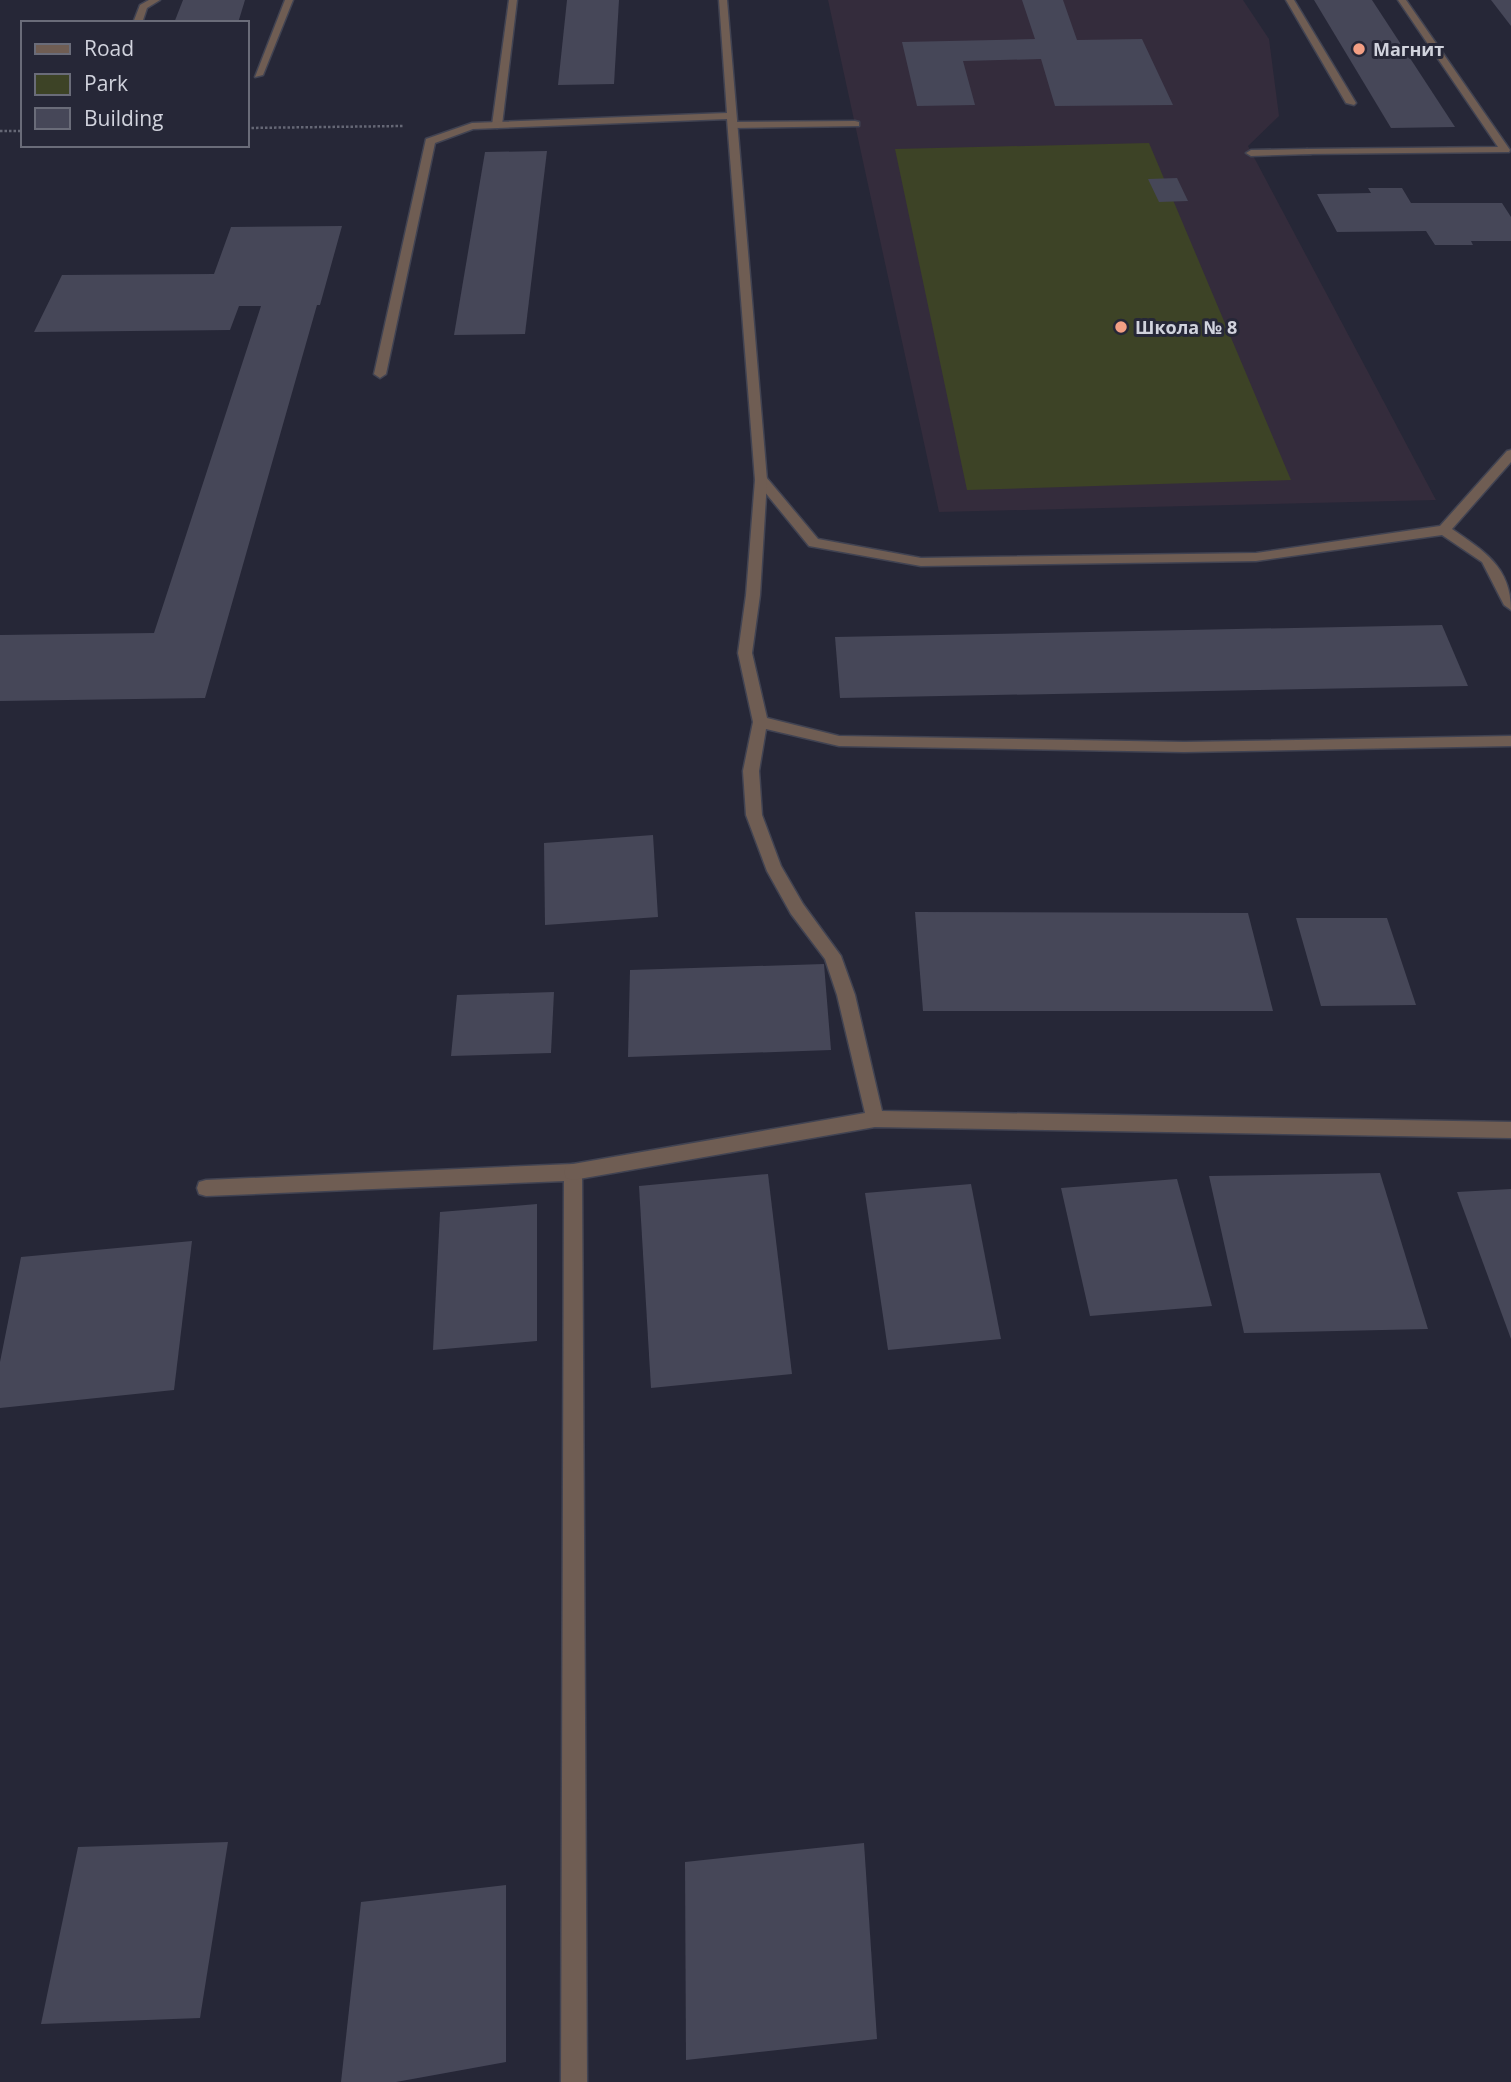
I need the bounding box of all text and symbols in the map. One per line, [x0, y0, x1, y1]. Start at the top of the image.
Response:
legend [21, 21, 248, 147]
text: Road [84, 34, 134, 62]
place label: Магнит [1373, 37, 1444, 61]
marker: Магнит [1351, 41, 1367, 57]
text: Park [84, 69, 128, 97]
text: Building [84, 104, 163, 132]
place label: Школа № 8 [1135, 315, 1237, 339]
marker: Школа № 8 [1113, 319, 1129, 335]

